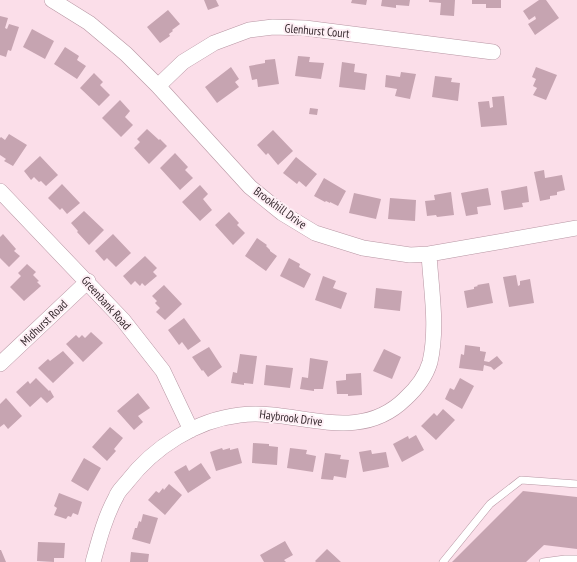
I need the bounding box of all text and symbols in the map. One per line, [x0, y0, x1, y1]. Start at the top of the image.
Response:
street label: Glenhurst Court [284, 20, 351, 41]
street label: Brookhill Drive [251, 183, 310, 232]
street label: Greenbank Road [78, 273, 134, 333]
street label: Midhurst Road [17, 297, 70, 349]
street label: Haybrook Drive [259, 406, 323, 429]

